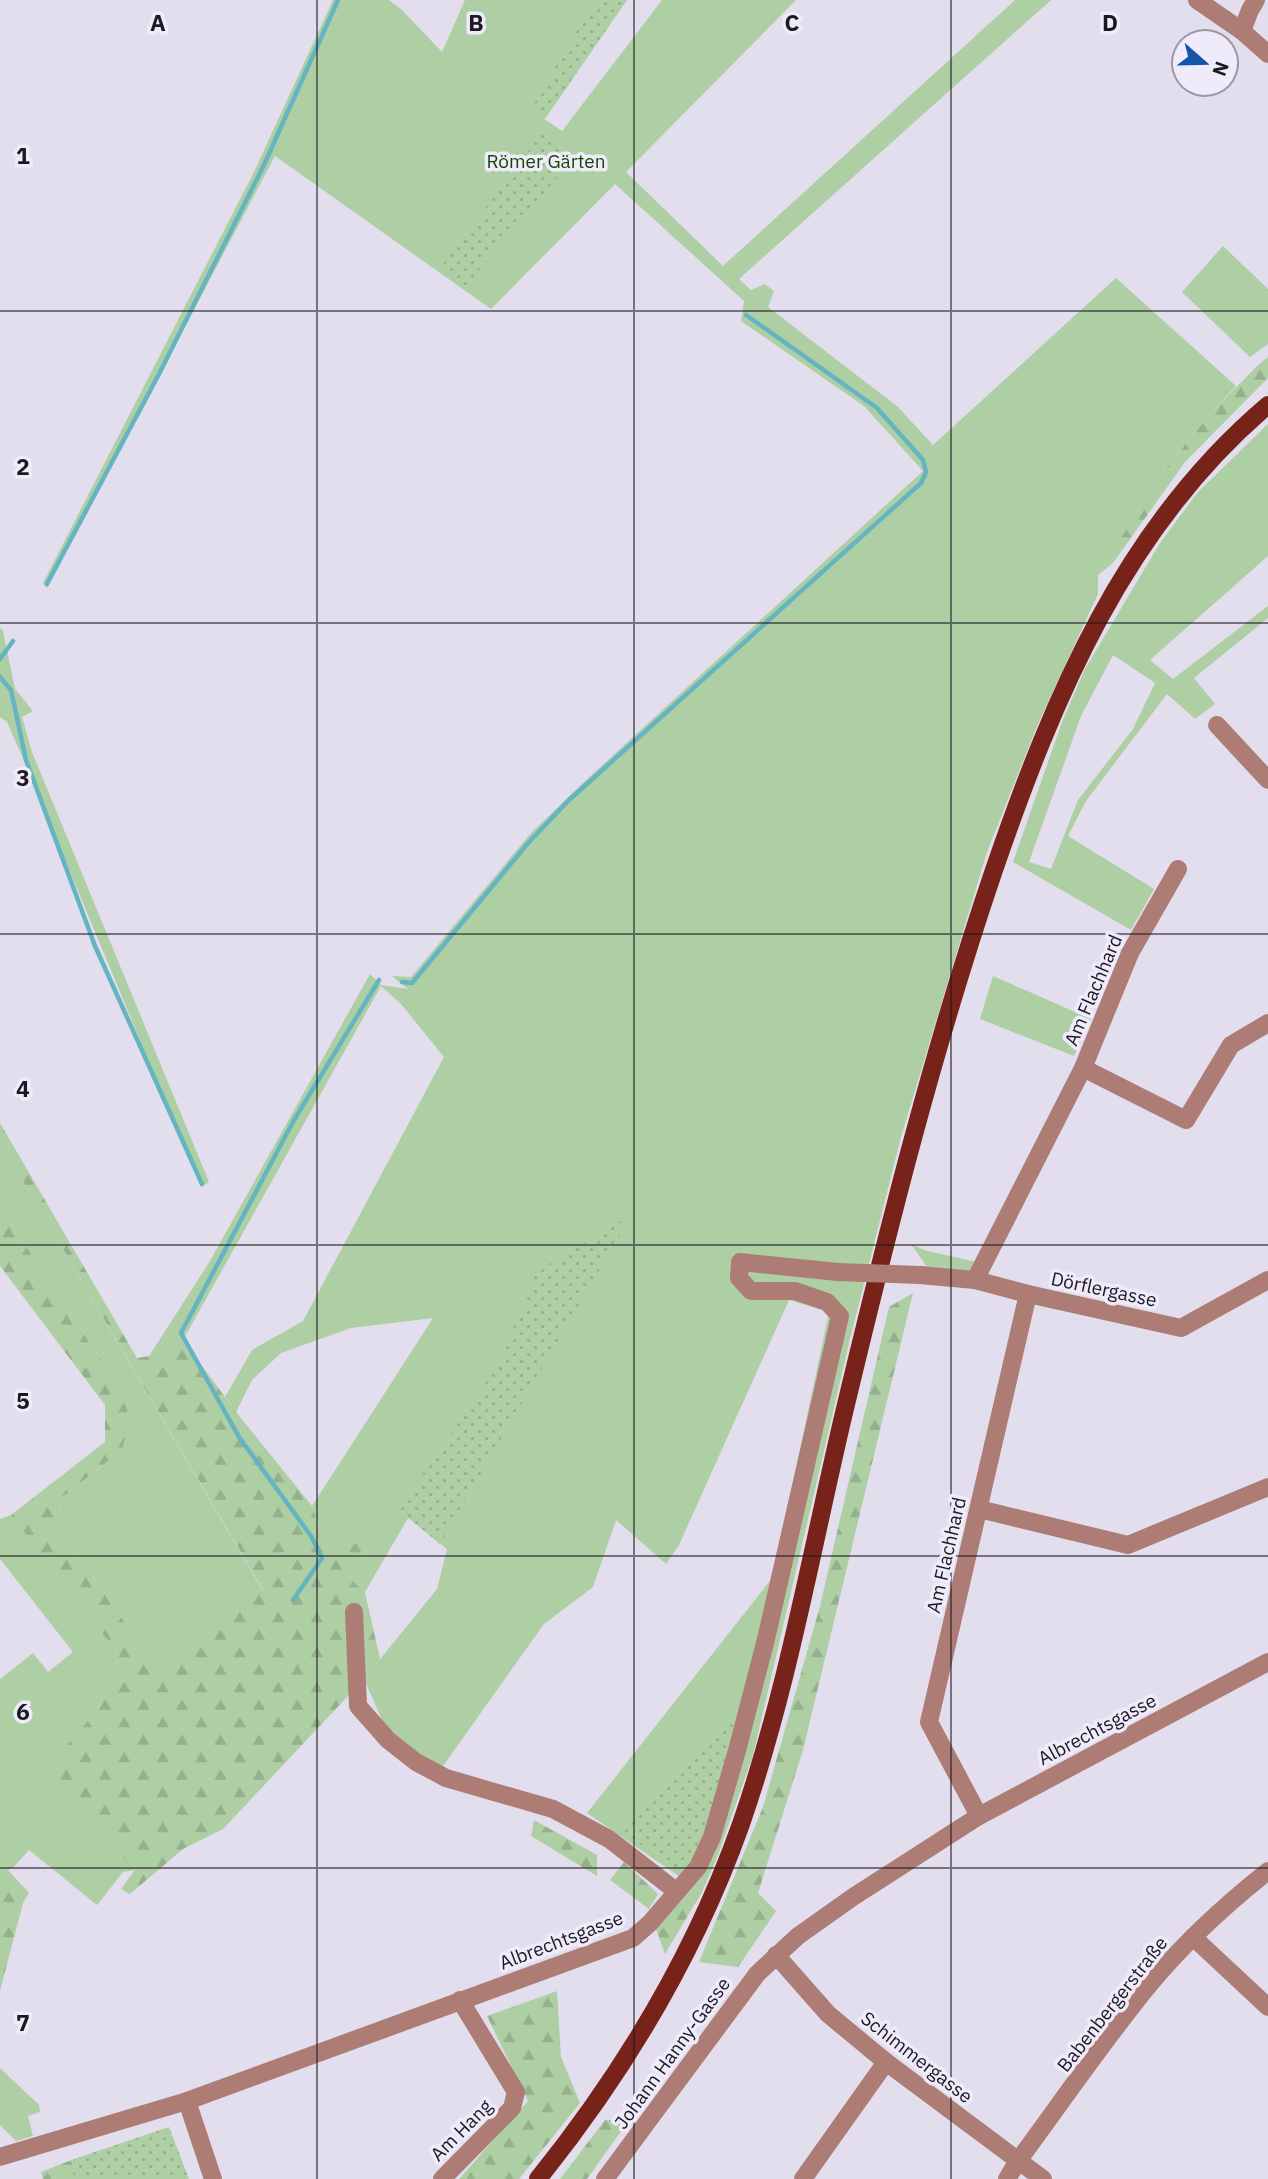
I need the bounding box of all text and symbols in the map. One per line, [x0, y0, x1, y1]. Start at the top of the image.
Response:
text: A [150, 7, 166, 37]
text: B [468, 7, 484, 37]
text: C [785, 7, 800, 37]
text: D [1102, 7, 1118, 37]
north arrow [1170, 28, 1240, 98]
text: N [1207, 58, 1235, 79]
text: 1 [16, 140, 30, 170]
park label: Römer Gärten [486, 149, 606, 173]
text: 2 [16, 451, 30, 481]
text: 3 [16, 762, 30, 792]
street label: Am Flachhard [1059, 931, 1127, 1049]
text: 4 [16, 1073, 30, 1103]
street label: Dörflergasse [1049, 1266, 1159, 1312]
text: 5 [16, 1385, 30, 1415]
street label: Am Flachhard [921, 1495, 971, 1615]
street label: Albrechtsgasse [1034, 1688, 1160, 1770]
text: 6 [16, 1696, 30, 1726]
street label: Albrechtsgasse [496, 1905, 626, 1975]
street label: Babenbergerstraße [1052, 1931, 1172, 2077]
street label: Johann Hanny-Gasse [609, 1972, 735, 2134]
street label: Schimmergasse [856, 2006, 978, 2108]
text: 7 [16, 2007, 30, 2037]
street label: Am Hang [425, 2094, 497, 2166]

